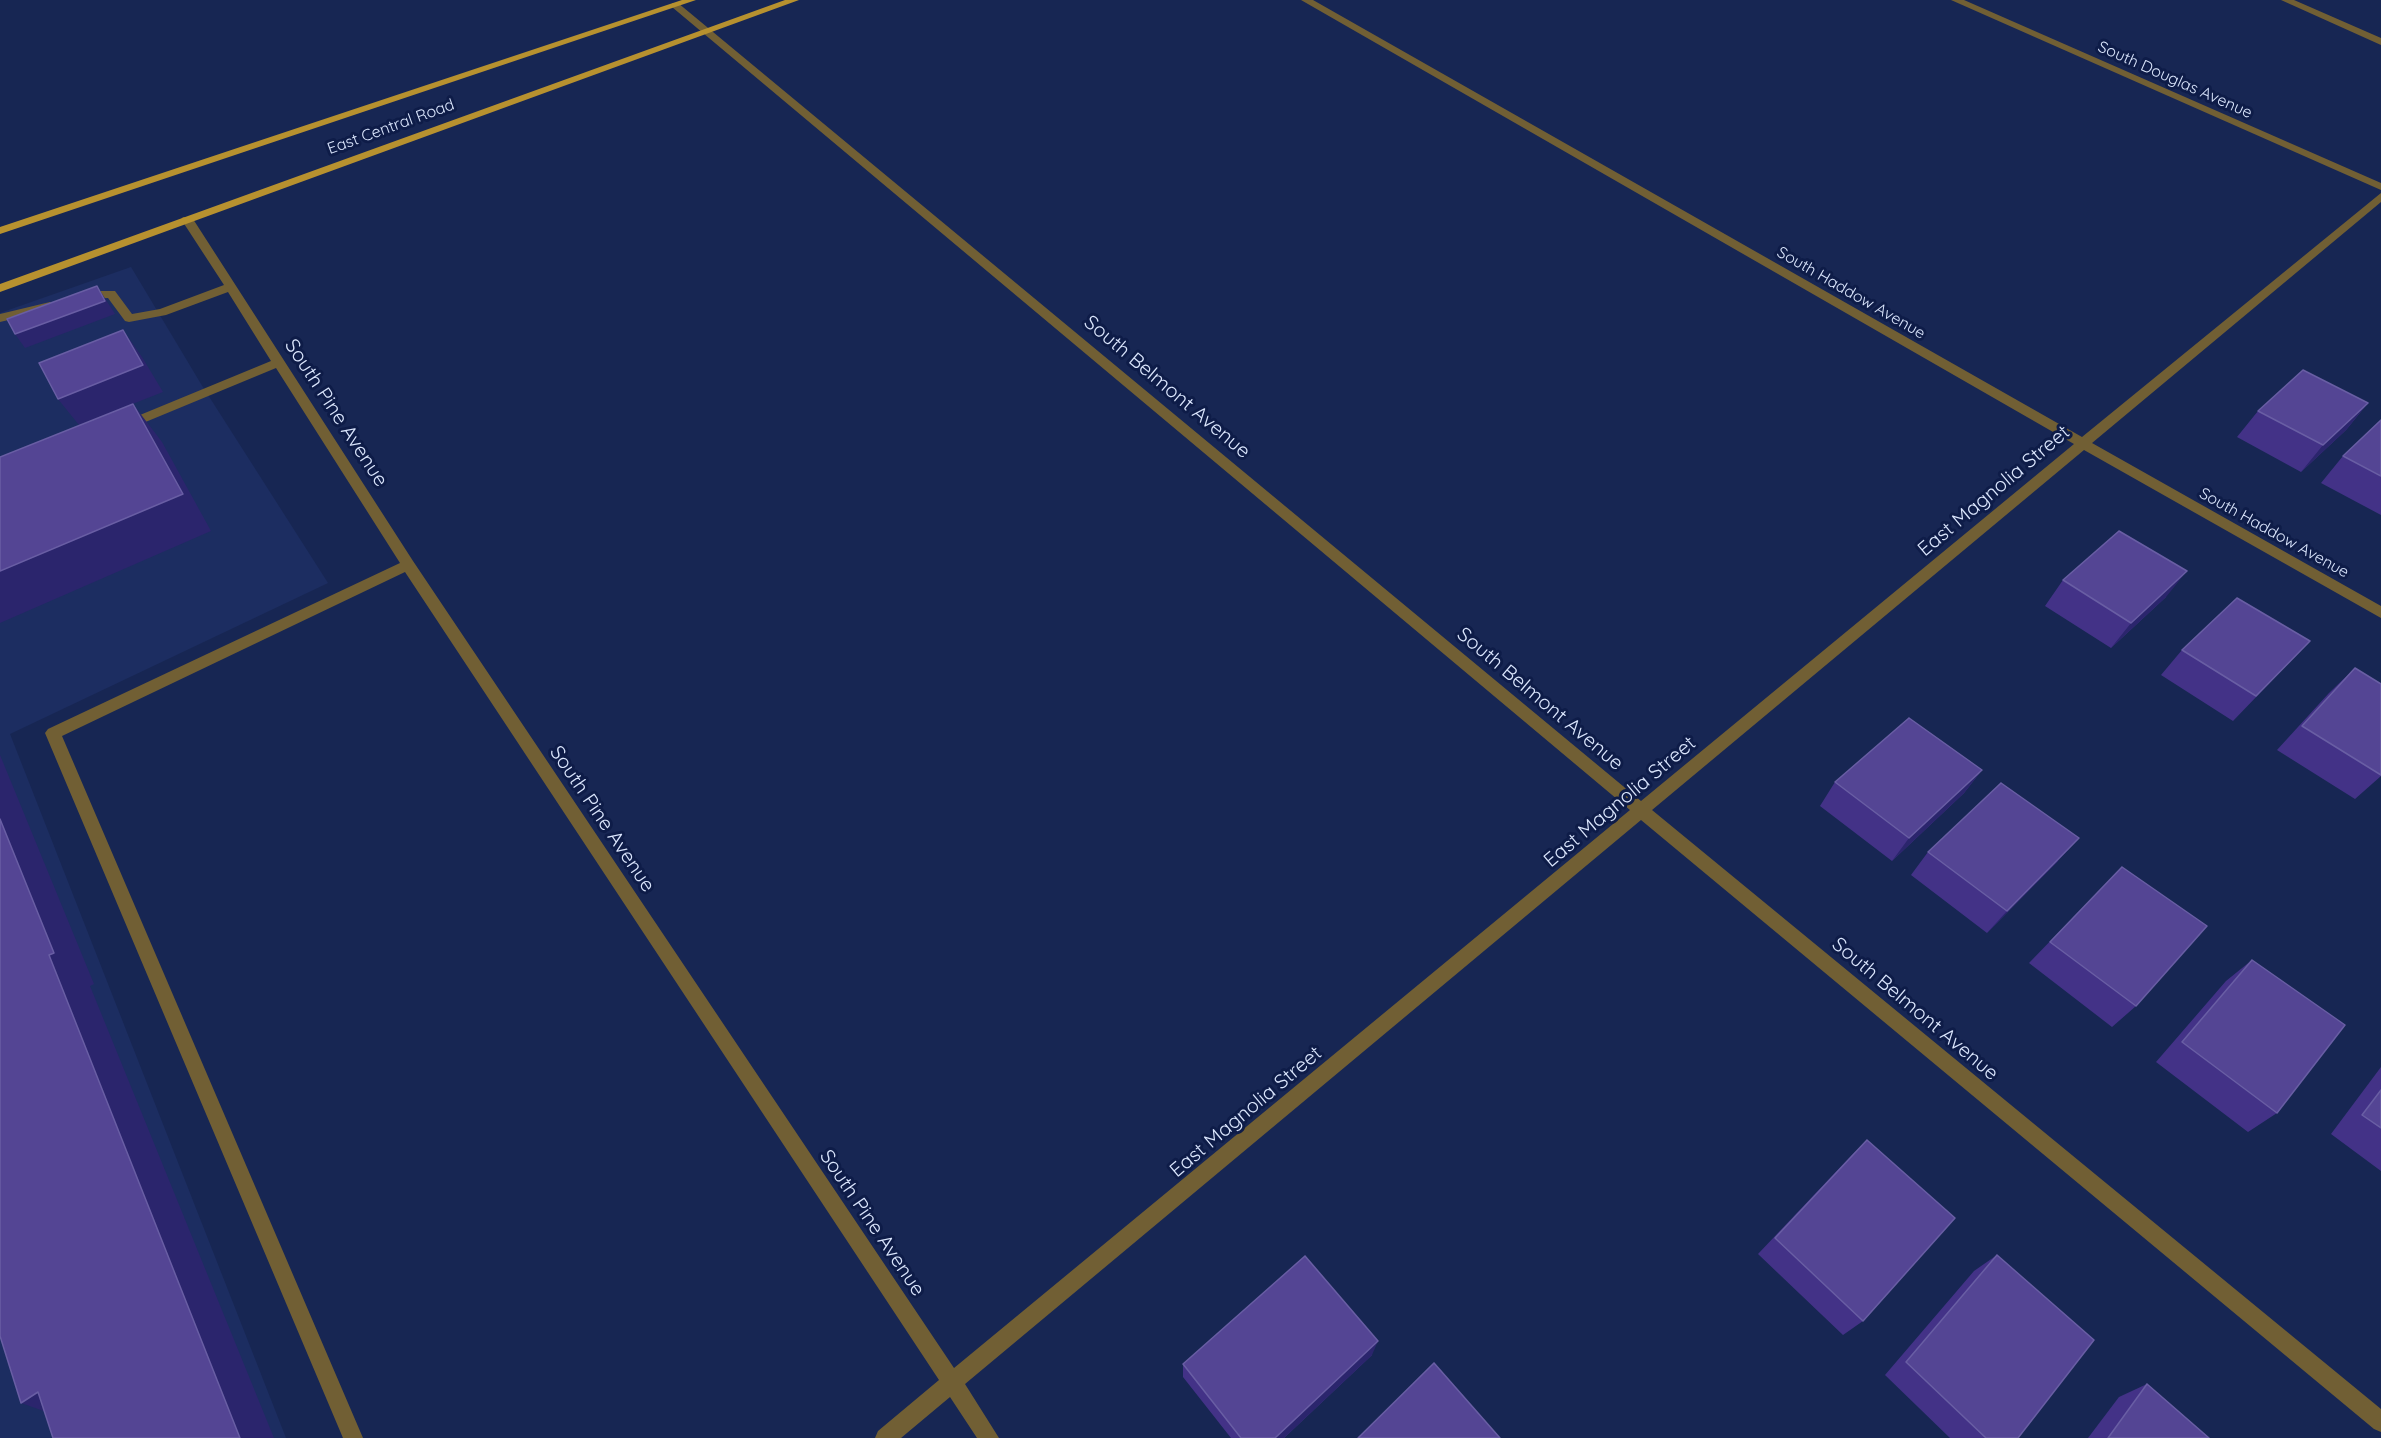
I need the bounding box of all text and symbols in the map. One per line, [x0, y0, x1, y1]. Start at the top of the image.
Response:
street label: South Douglas Avenue [2095, 37, 2255, 123]
street label: East Central Road [325, 95, 457, 159]
street label: South Haddow Avenue [1773, 243, 1929, 343]
street label: South Belmont Avenue [1079, 310, 1255, 464]
street label: South Pine Avenue [279, 335, 393, 491]
street label: East Magnolia Street [1913, 420, 2075, 562]
street label: South Haddow Avenue [2196, 484, 2352, 582]
street label: South Belmont Avenue [1452, 622, 1628, 776]
street label: East Magnolia Street [1539, 731, 1701, 873]
street label: South Pine Avenue [544, 741, 660, 897]
street label: South Belmont Avenue [1827, 932, 2003, 1086]
street label: East Magnolia Street [1165, 1041, 1327, 1183]
street label: South Pine Avenue [814, 1145, 930, 1301]

